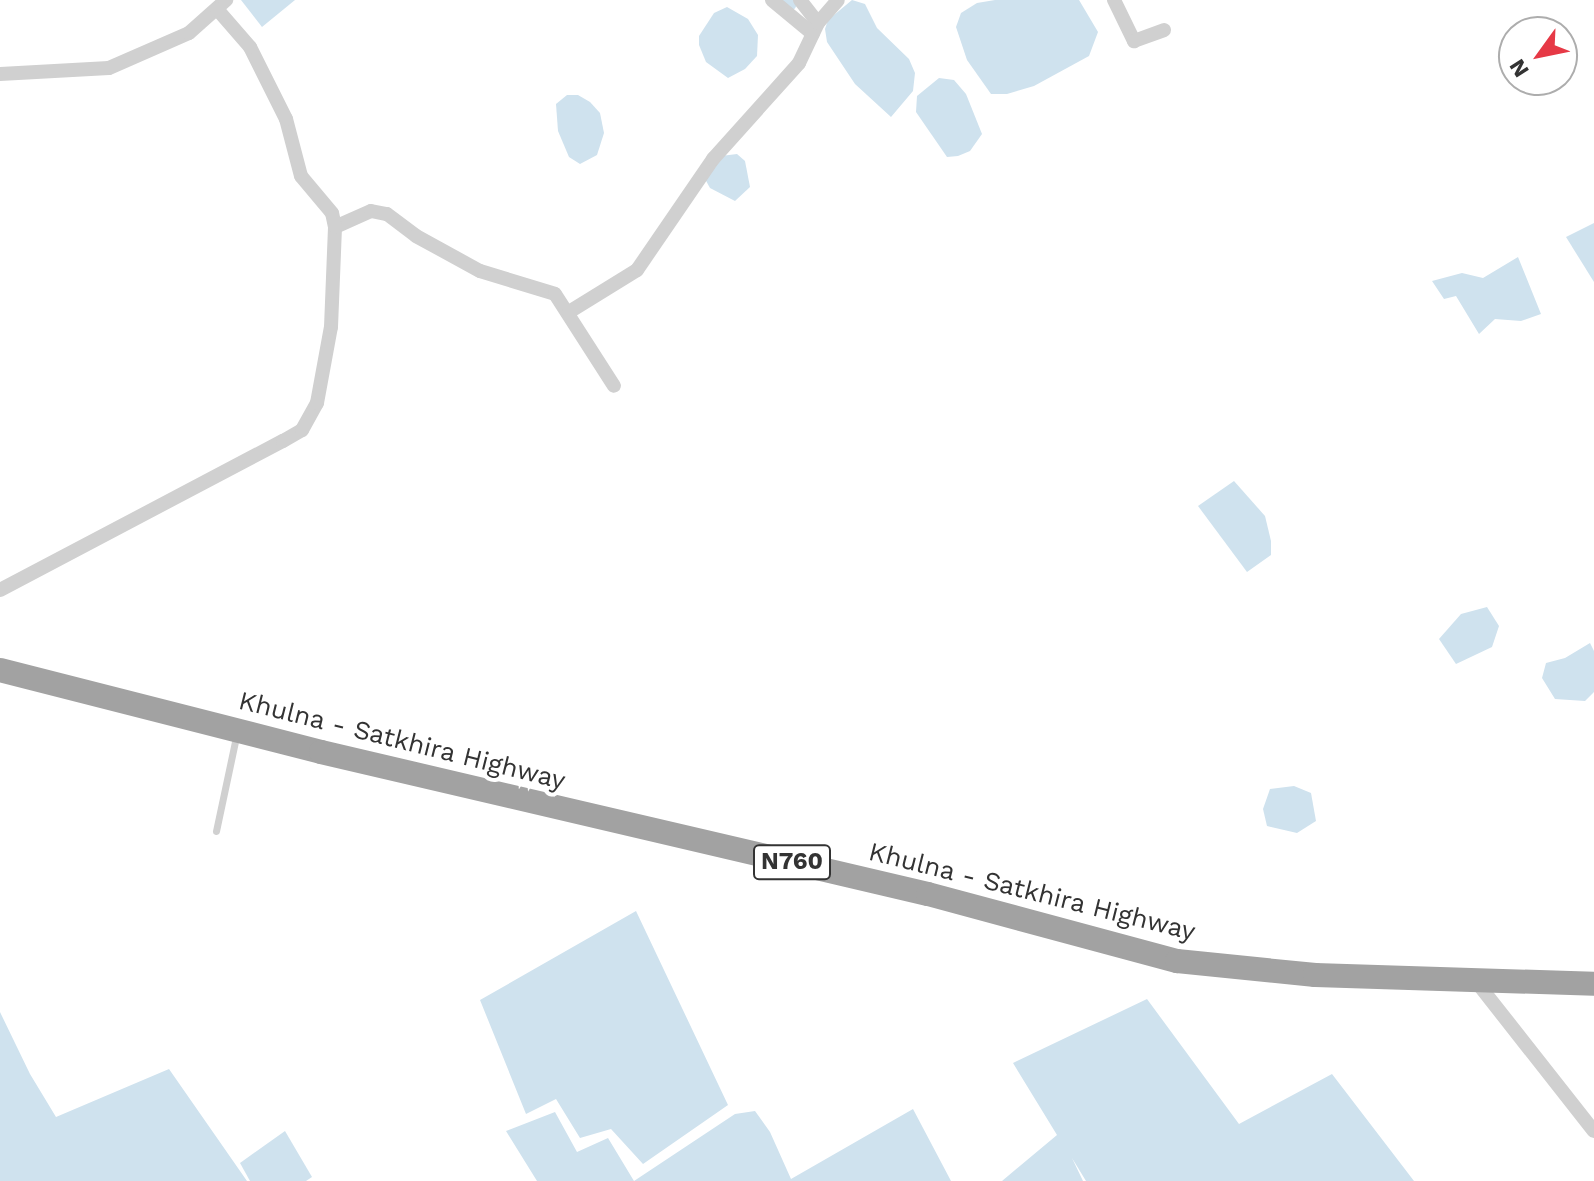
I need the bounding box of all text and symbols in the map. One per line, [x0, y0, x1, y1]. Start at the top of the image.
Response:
north arrow [1498, 16, 1578, 96]
text: N [1504, 55, 1534, 82]
street label: Khulna - Satkhira Highway [235, 685, 569, 797]
street label: Khulna - Satkhira Highway [865, 836, 1199, 948]
road number: N760 [752, 842, 832, 882]

